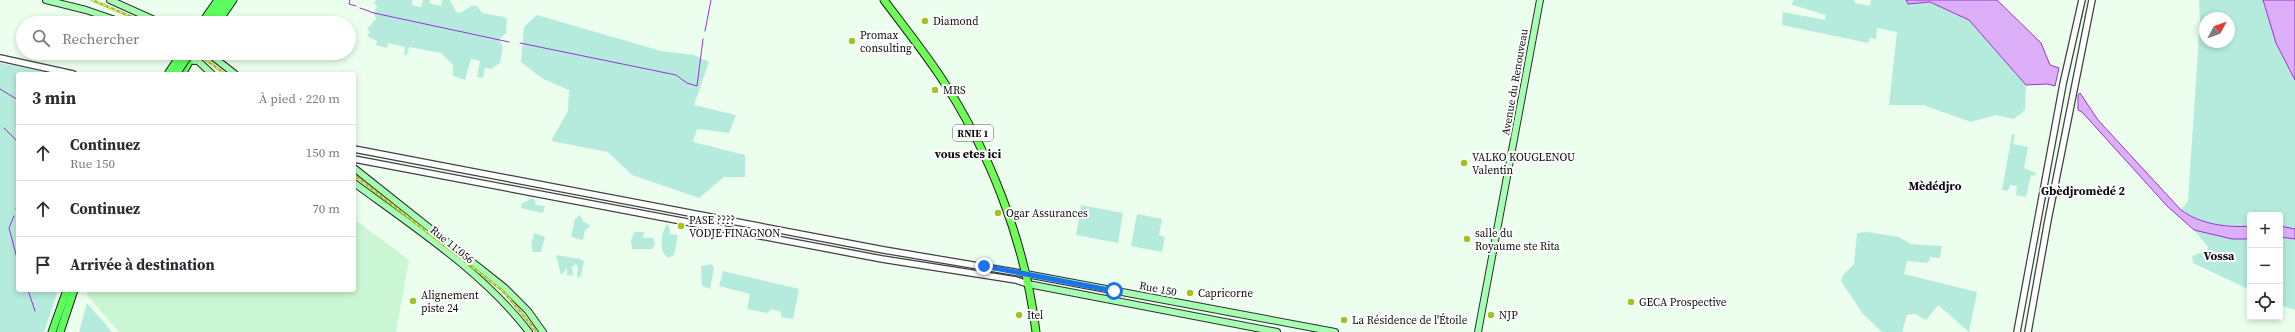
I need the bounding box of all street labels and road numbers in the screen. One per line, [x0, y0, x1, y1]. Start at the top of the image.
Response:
street label: Avenue du Renouveau [1498, 27, 1532, 137]
road number: RNIE 1 [953, 125, 993, 141]
street label: Rue 11.056 [427, 223, 477, 268]
street label: Rue 150 [1138, 278, 1179, 300]

